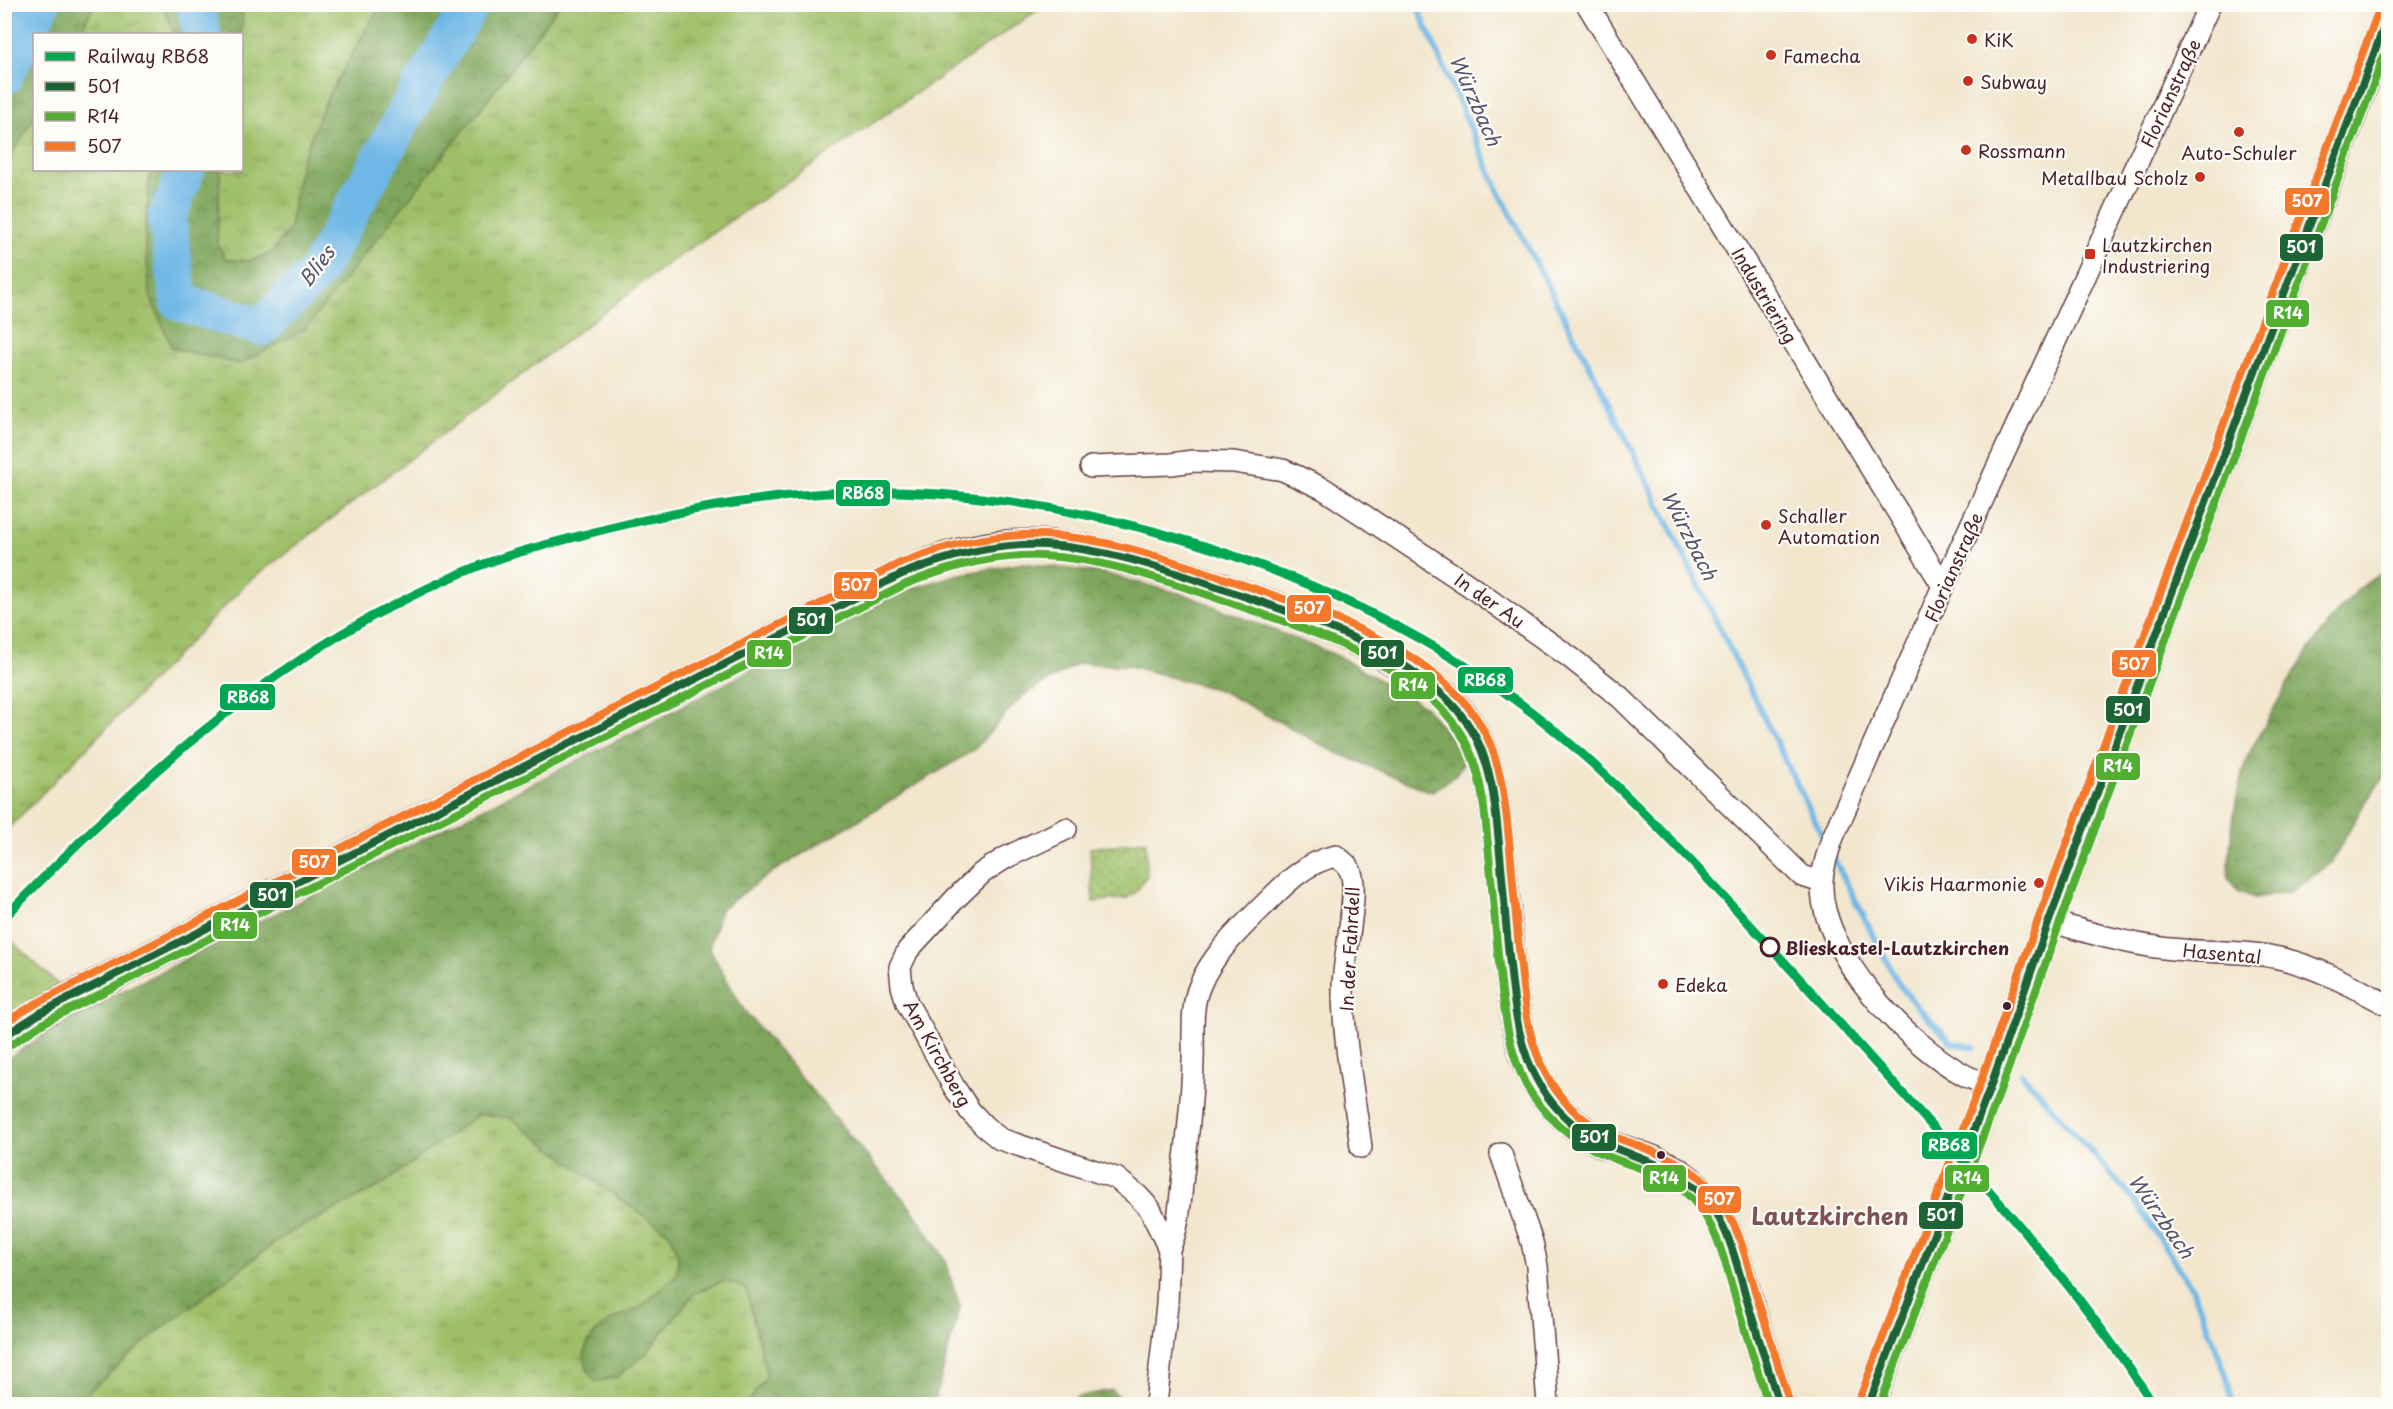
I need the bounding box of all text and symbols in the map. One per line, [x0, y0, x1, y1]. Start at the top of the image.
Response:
place label: KiK [1984, 26, 2014, 53]
marker: KiK [1965, 32, 1979, 46]
legend [33, 33, 243, 171]
street label: Florianstraße [2133, 34, 2207, 152]
text: Railway RB68 [87, 42, 209, 69]
place label: Famecha [1783, 42, 1861, 69]
marker: Famecha [1764, 48, 1778, 62]
water label: Würzbach [1443, 50, 1510, 151]
place label: Subway [1980, 68, 2047, 95]
text: 501 [87, 72, 120, 99]
marker: Subway [1961, 74, 1975, 88]
text: R14 [87, 102, 120, 129]
marker: Auto-Schuler [2232, 125, 2246, 139]
text: 507 [87, 132, 121, 159]
place label: Rossmann [1978, 137, 2066, 164]
place label: Auto-Schuler [2181, 139, 2297, 166]
marker: Rossmann [1959, 143, 1973, 157]
place label: Metallbau Scholz [2041, 164, 2188, 191]
marker: Metallbau Scholz [2193, 170, 2207, 184]
line badge: 507 [2284, 187, 2330, 216]
text: 507 [2291, 188, 2323, 212]
place label: Lautzkirchen Industriering [2102, 231, 2213, 279]
line badge: 501 [2279, 233, 2324, 262]
text: 501 [2286, 234, 2316, 258]
water label: Blies [290, 237, 343, 293]
street label: Industriering [1726, 242, 1804, 348]
marker: Lautzkirchen Industriering [2083, 247, 2097, 261]
line badge: R14 [2265, 299, 2310, 328]
text: R14 [2273, 300, 2303, 324]
line badge: RB68 [835, 479, 891, 507]
text: RB68 [842, 480, 884, 504]
water label: Würzbach [1655, 485, 1726, 585]
place label: Schaller Automation [1778, 502, 1880, 550]
street label: Florianstraße [1917, 508, 1989, 626]
marker: Schaller Automation [1759, 518, 1773, 532]
street label: In der Au [1449, 566, 1531, 634]
line badge: 507 [833, 571, 878, 600]
text: 507 [840, 572, 872, 596]
line badge: 507 [1286, 594, 1332, 623]
text: 507 [1293, 595, 1325, 619]
line badge: 501 [788, 606, 834, 635]
text: 501 [796, 607, 826, 631]
line badge: R14 [746, 639, 792, 668]
line badge: 501 [1360, 639, 1405, 668]
text: R14 [754, 640, 784, 664]
text: 501 [1367, 640, 1397, 664]
line badge: 507 [2111, 649, 2157, 678]
text: 507 [2118, 651, 2150, 675]
line badge: RB68 [1457, 666, 1514, 694]
text: RB68 [1464, 667, 1506, 691]
line badge: R14 [1390, 671, 1436, 700]
text: R14 [1398, 672, 1428, 696]
line badge: RB68 [219, 683, 276, 711]
text: RB68 [227, 684, 269, 708]
line badge: 501 [2105, 695, 2151, 724]
text: 501 [2113, 697, 2143, 721]
line badge: R14 [2095, 752, 2141, 781]
text: R14 [2103, 753, 2133, 777]
line badge: 507 [291, 848, 337, 876]
text: 507 [298, 849, 330, 873]
place label: Vikis Haarmonie [1884, 870, 2027, 897]
marker: Vikis Haarmonie [2032, 876, 2046, 890]
line badge: 501 [249, 881, 294, 909]
text: 501 [257, 882, 287, 906]
street label: In der Fahrdell [1332, 886, 1366, 1012]
line badge: R14 [212, 911, 258, 940]
text: R14 [220, 912, 250, 936]
place label: Blieskastel-Lautzkirchen [1785, 934, 2009, 961]
street label: Hasental [2182, 936, 2262, 970]
marker: Blieskastel-Lautzkirchen [1760, 937, 1780, 957]
place label: Edeka [1675, 971, 1728, 998]
marker: Edeka [1656, 977, 1670, 991]
street label: Am Kirchberg [897, 995, 979, 1111]
unlabelled marker [2001, 1000, 2013, 1012]
line badge: 501 [1571, 1123, 1617, 1152]
text: 501 [1579, 1124, 1609, 1148]
line badge: RB68 [1921, 1131, 1978, 1160]
text: RB68 [1928, 1132, 1970, 1156]
unlabelled marker [1655, 1149, 1667, 1161]
line badge: R14 [1642, 1164, 1687, 1193]
line badge: R14 [1944, 1164, 1990, 1193]
text: R14 [1649, 1165, 1679, 1189]
text: R14 [1952, 1165, 1982, 1189]
water label: Würzbach [2122, 1168, 2202, 1265]
line badge: 507 [1697, 1185, 1742, 1214]
text: 507 [1703, 1186, 1735, 1210]
district label: Lautzkirchen [1751, 1197, 1909, 1233]
line badge: 501 [1918, 1201, 1964, 1230]
text: 501 [1926, 1202, 1956, 1226]

